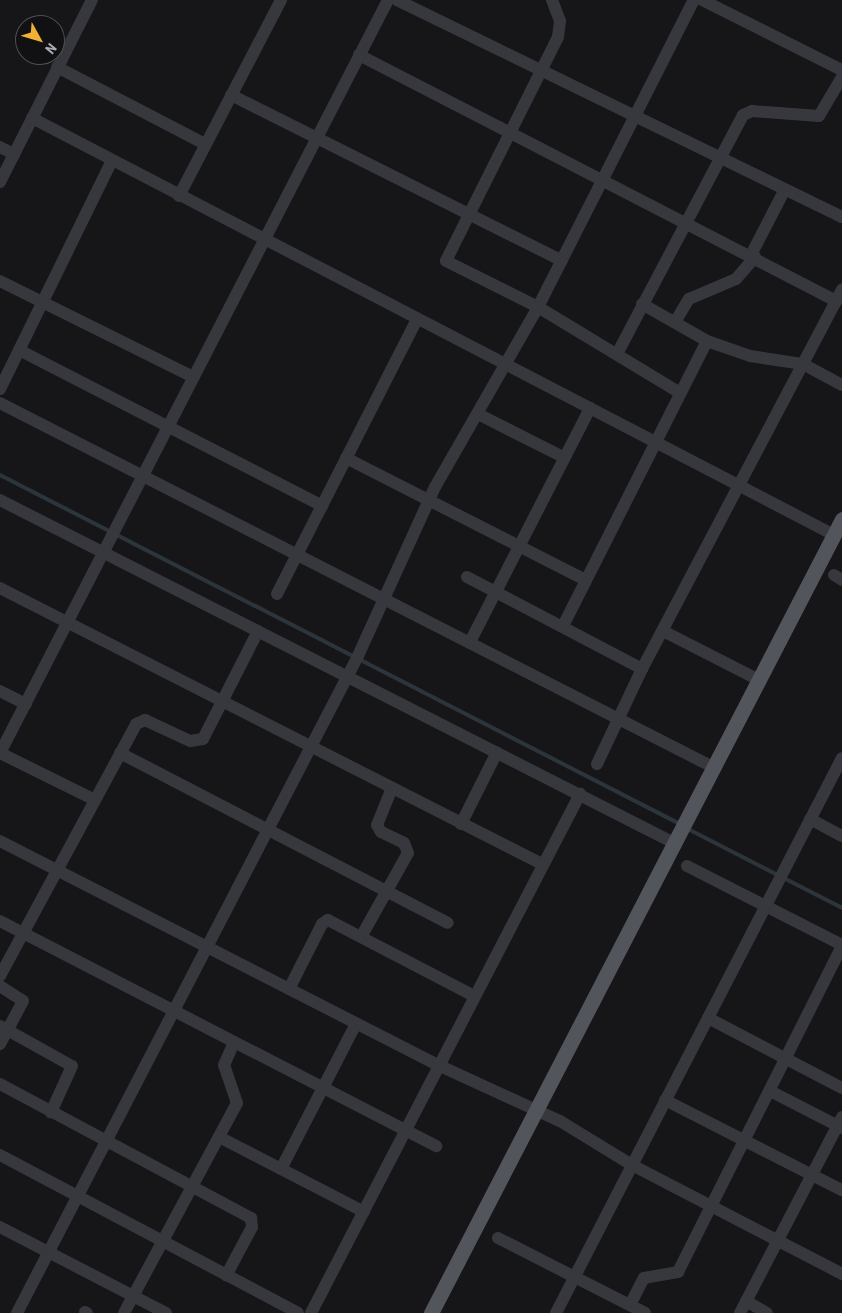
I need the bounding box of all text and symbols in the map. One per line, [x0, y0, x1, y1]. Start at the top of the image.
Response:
north arrow [15, 15, 65, 65]
text: N [42, 40, 60, 57]

